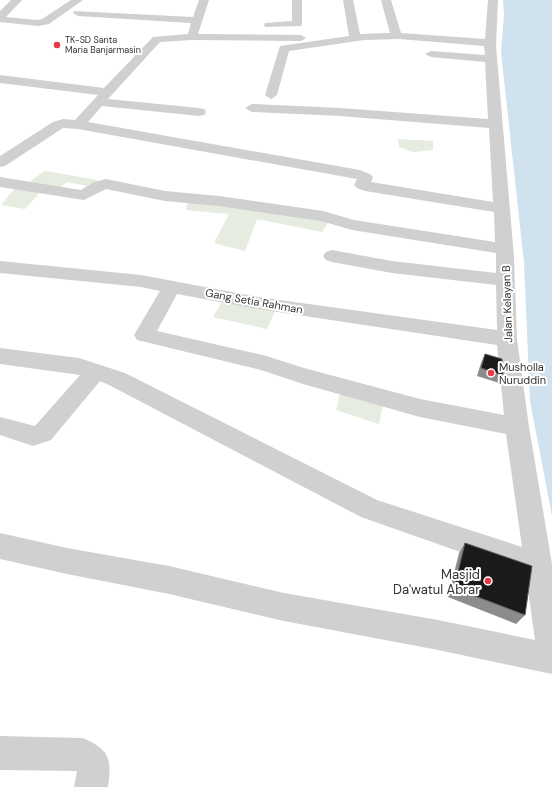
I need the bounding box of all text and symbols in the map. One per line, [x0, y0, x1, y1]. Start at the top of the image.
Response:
place label: TK-SD Santa Maria Banjarmasin [65, 34, 141, 56]
marker: TK-SD Santa Maria Banjarmasin [52, 40, 62, 50]
street label: Jalan Kelayan B [499, 265, 515, 343]
street label: Gang Setia Rahman [204, 286, 304, 316]
place label: Musholla Nuruddin [499, 360, 546, 387]
marker: Musholla Nuruddin [486, 368, 496, 378]
place label: Masjid Da'watul Abrar [393, 566, 480, 598]
marker: Masjid Da'watul Abrar [483, 576, 493, 586]

